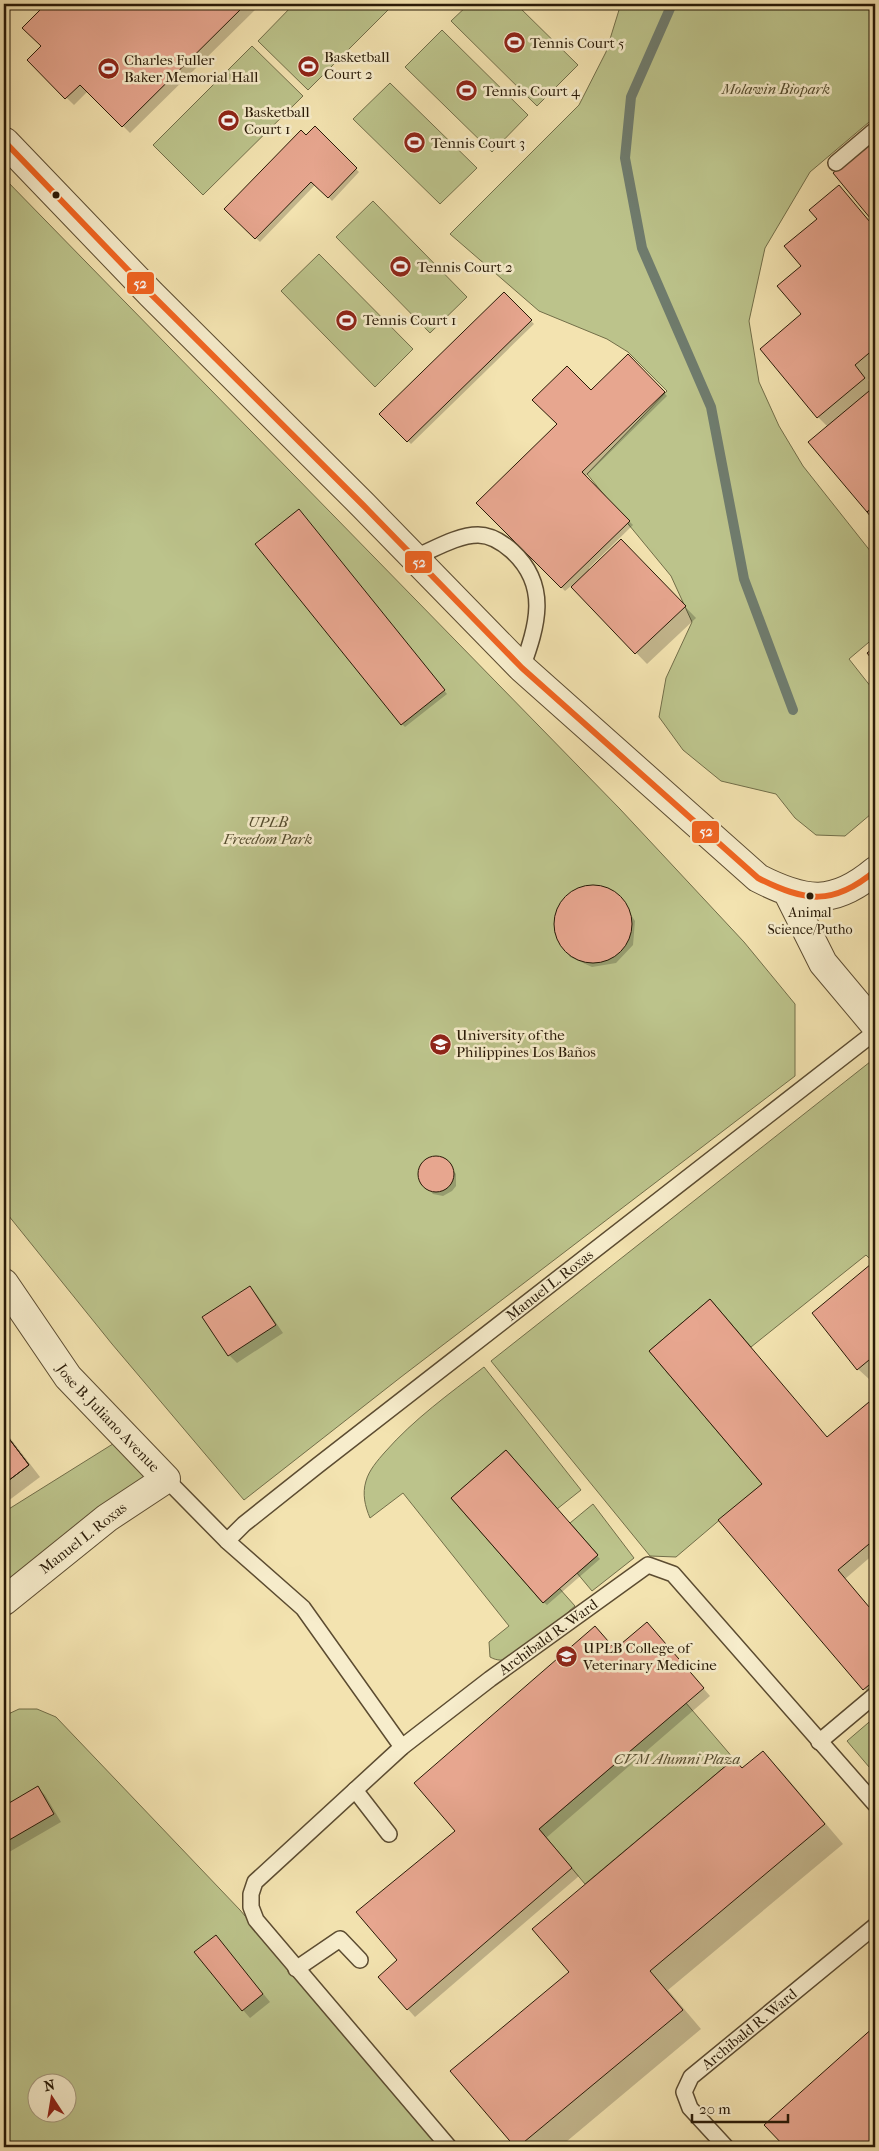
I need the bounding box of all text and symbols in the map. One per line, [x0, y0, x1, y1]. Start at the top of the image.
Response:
sports icon: Tennis Court 5 [502, 31, 526, 55]
place label: Tennis Court 5 [530, 34, 624, 52]
place label: Basketball Court 2 [324, 48, 390, 83]
place label: Charles Fuller Baker Memorial Hall [124, 51, 258, 86]
sports icon: Basketball Court 2 [296, 54, 320, 78]
sports icon: Charles Fuller Baker Memorial Hall [96, 57, 120, 81]
sports icon: Tennis Court 4 [455, 79, 479, 103]
park label: Molawin Biopark [721, 80, 830, 98]
place label: Tennis Court 4 [483, 82, 581, 100]
place label: Basketball Court 1 [244, 103, 310, 138]
sports icon: Basketball Court 1 [216, 109, 240, 133]
sports icon: Tennis Court 3 [403, 131, 427, 155]
place label: Tennis Court 3 [431, 134, 525, 152]
unlabelled marker [51, 190, 61, 200]
sports icon: Tennis Court 2 [389, 255, 413, 279]
place label: Tennis Court 2 [417, 258, 513, 276]
line badge: 52 [126, 271, 155, 295]
text: 52 [133, 275, 147, 292]
sports icon: Tennis Court 1 [335, 308, 359, 332]
place label: Tennis Court 1 [363, 311, 456, 329]
line badge: 52 [404, 550, 433, 574]
text: 52 [412, 554, 426, 571]
park label: UPLB Freedom Park [223, 813, 313, 848]
line badge: 52 [691, 820, 720, 844]
text: 52 [699, 823, 713, 840]
marker: Animal Science/Putho [805, 891, 815, 901]
place label: Animal Science/Putho [767, 904, 853, 938]
place label: University of the Philippines Los Baños [456, 1026, 596, 1061]
school or university icon: University of the Philippines Los Baños [428, 1032, 452, 1056]
street label: Manuel L. Roxas [502, 1245, 597, 1325]
street label: Jose B. Juliano Avenue [52, 1360, 164, 1476]
street label: Manuel L. Roxas [36, 1498, 131, 1578]
street label: Archibald R. Ward [494, 1595, 602, 1679]
place label: UPLB College of Veterinary Medicine [582, 1639, 717, 1674]
school or university icon: UPLB College of Veterinary Medicine [555, 1645, 579, 1669]
park label: CVM Alumni Plaza [614, 1750, 740, 1768]
street label: Archibald R. Ward [697, 1984, 801, 2074]
north arrow [28, 2074, 78, 2124]
text: N [42, 2076, 57, 2095]
scale bar [692, 2091, 788, 2123]
text: 20 m [699, 2100, 731, 2118]

